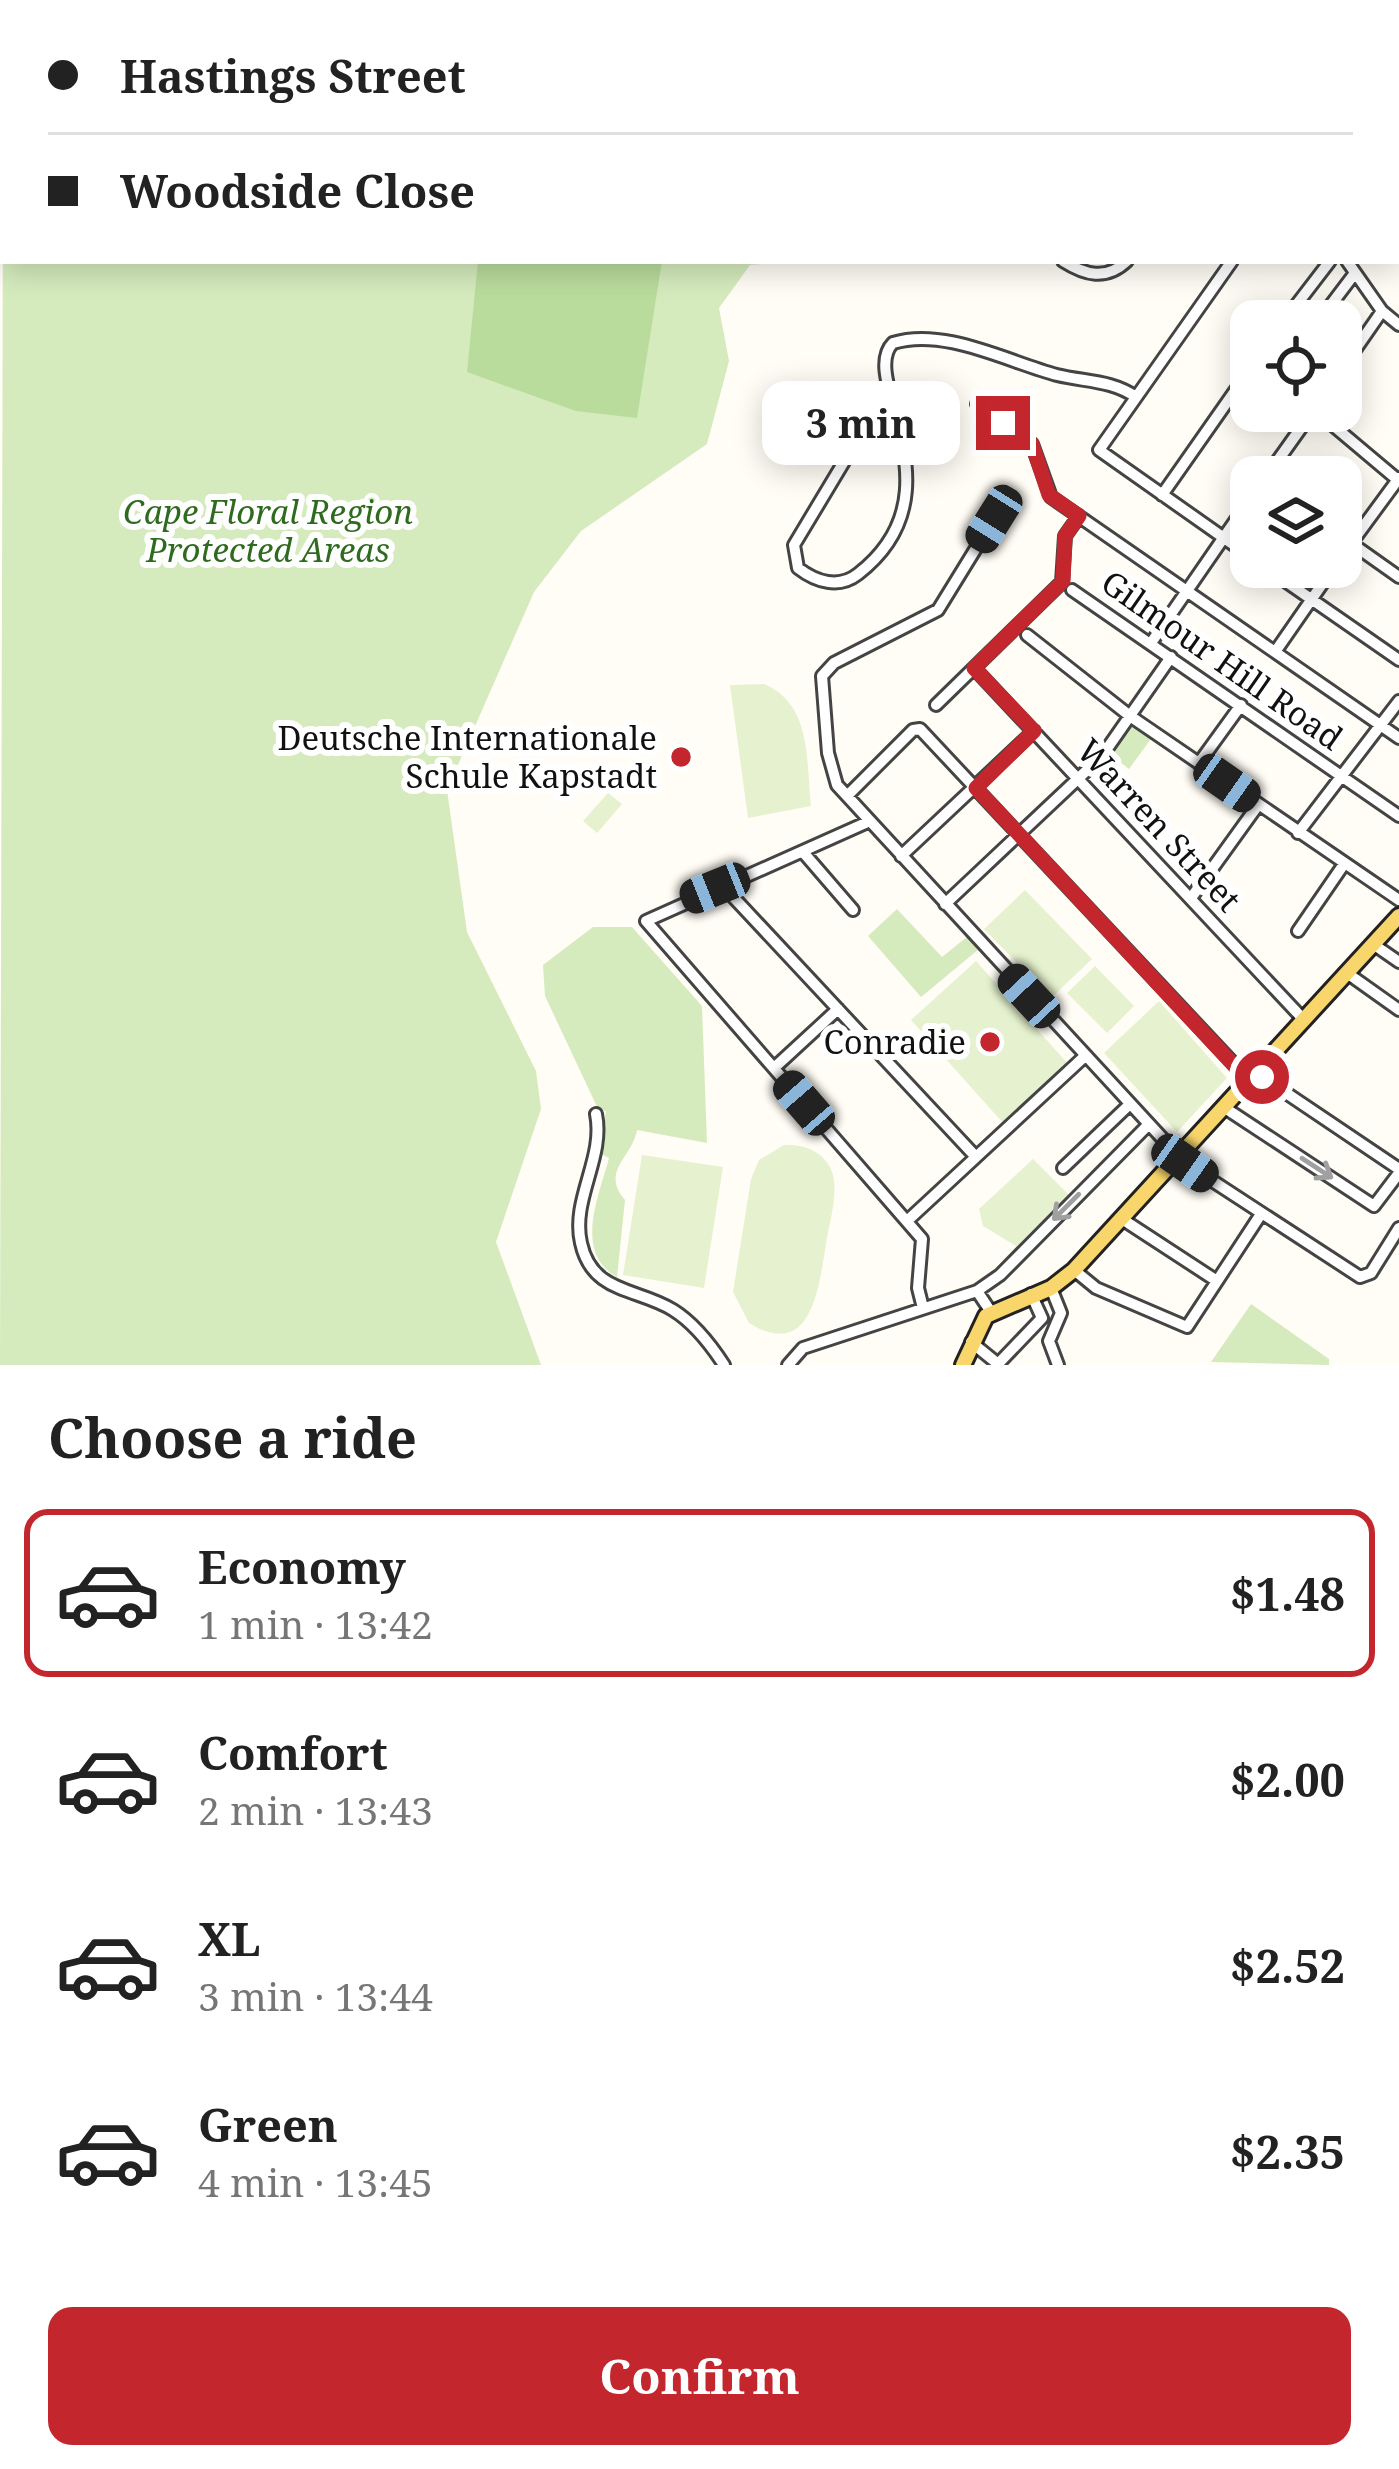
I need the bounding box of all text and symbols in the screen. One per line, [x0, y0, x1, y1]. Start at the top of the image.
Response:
text: Hastings Street [120, 45, 466, 106]
text: Woodside Close [120, 160, 475, 221]
map controls [1230, 300, 1362, 588]
button: locate [1230, 300, 1362, 432]
callout: 3 min [763, 381, 961, 465]
text: 3 min [806, 396, 916, 449]
route end [976, 396, 1030, 450]
button: layers [1230, 456, 1362, 588]
car [960, 479, 1028, 559]
park label: Cape Floral Region Protected Areas [123, 489, 413, 572]
street label: Gilmour Hill Road [1093, 559, 1352, 760]
place label: Deutsche Internationale Schule Kapstadt [277, 715, 657, 798]
street label: Warren Street [1067, 728, 1251, 921]
marker: Deutsche Internationale Schule Kapstadt [668, 744, 694, 770]
car [1187, 748, 1267, 818]
car [675, 858, 755, 918]
car [991, 957, 1067, 1035]
place label: Conradie [823, 1019, 966, 1064]
marker: Conradie [977, 1029, 1003, 1055]
route start [1235, 1050, 1289, 1104]
car [767, 1064, 841, 1142]
car [1145, 1128, 1225, 1198]
one-way arrow [1300, 1156, 1334, 1181]
one-way arrow [1053, 1192, 1081, 1221]
text: Choose a ride [48, 1400, 417, 1474]
text: Economy [198, 1536, 406, 1597]
icon: car [54, 1539, 162, 1647]
text: $1.48 [1230, 1563, 1345, 1624]
text: 1 min · 13:42 [198, 1597, 433, 1650]
text: Comfort [198, 1722, 388, 1783]
icon: car [54, 1725, 162, 1833]
text: $2.00 [1230, 1749, 1345, 1810]
text: 2 min · 13:43 [198, 1783, 433, 1836]
text: XL [198, 1908, 260, 1969]
icon: car [54, 1911, 162, 2019]
text: $2.52 [1230, 1935, 1345, 1996]
text: 3 min · 13:44 [198, 1969, 433, 2022]
text: Green [198, 2094, 338, 2155]
icon: car [54, 2097, 162, 2205]
text: $2.35 [1230, 2121, 1345, 2182]
text: 4 min · 13:45 [198, 2155, 433, 2208]
button: Confirm [48, 2307, 1351, 2445]

